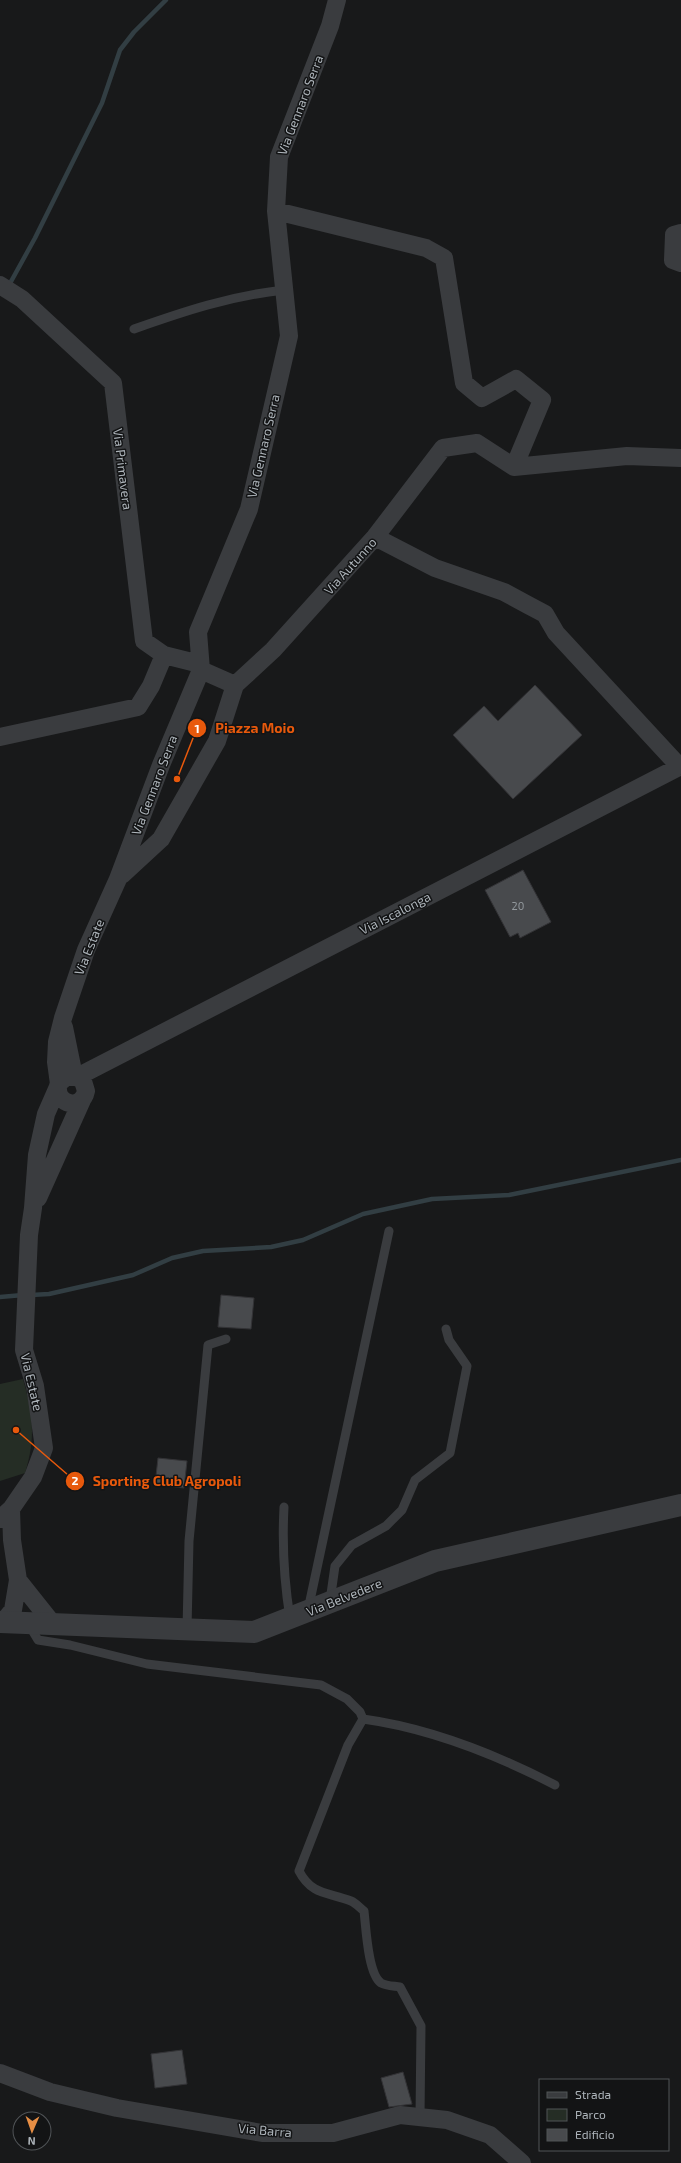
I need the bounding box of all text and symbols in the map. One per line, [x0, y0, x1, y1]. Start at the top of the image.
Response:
street label: Via Gennaro Serra [274, 53, 326, 157]
street label: Via Gennaro Serra [243, 393, 283, 499]
street label: Via Primavera [110, 427, 136, 511]
street label: Via Autunno [320, 534, 380, 598]
callout: Piazza Moio [187, 715, 303, 741]
text: Piazza Moio [215, 719, 295, 736]
text: 1 [194, 721, 200, 735]
street label: Via Gennaro Serra [128, 733, 180, 837]
street label: Via Iscalonga [357, 888, 433, 938]
house number: 20 [512, 899, 524, 912]
street label: Via Estate [71, 917, 107, 977]
street label: Via Estate [18, 1351, 46, 1413]
callout: Sporting Club Agropoli [65, 1468, 250, 1494]
text: Sporting Club Agropoli [93, 1472, 241, 1489]
text: 2 [72, 1473, 79, 1487]
street label: Via Belvedere [304, 1575, 384, 1619]
legend [539, 2079, 669, 2151]
text: Strada [575, 2087, 611, 2101]
text: Parco [575, 2107, 606, 2121]
north arrow [12, 2111, 52, 2151]
street label: Via Barra [237, 2120, 293, 2140]
text: Edificio [575, 2127, 615, 2141]
text: N [27, 2135, 36, 2148]

